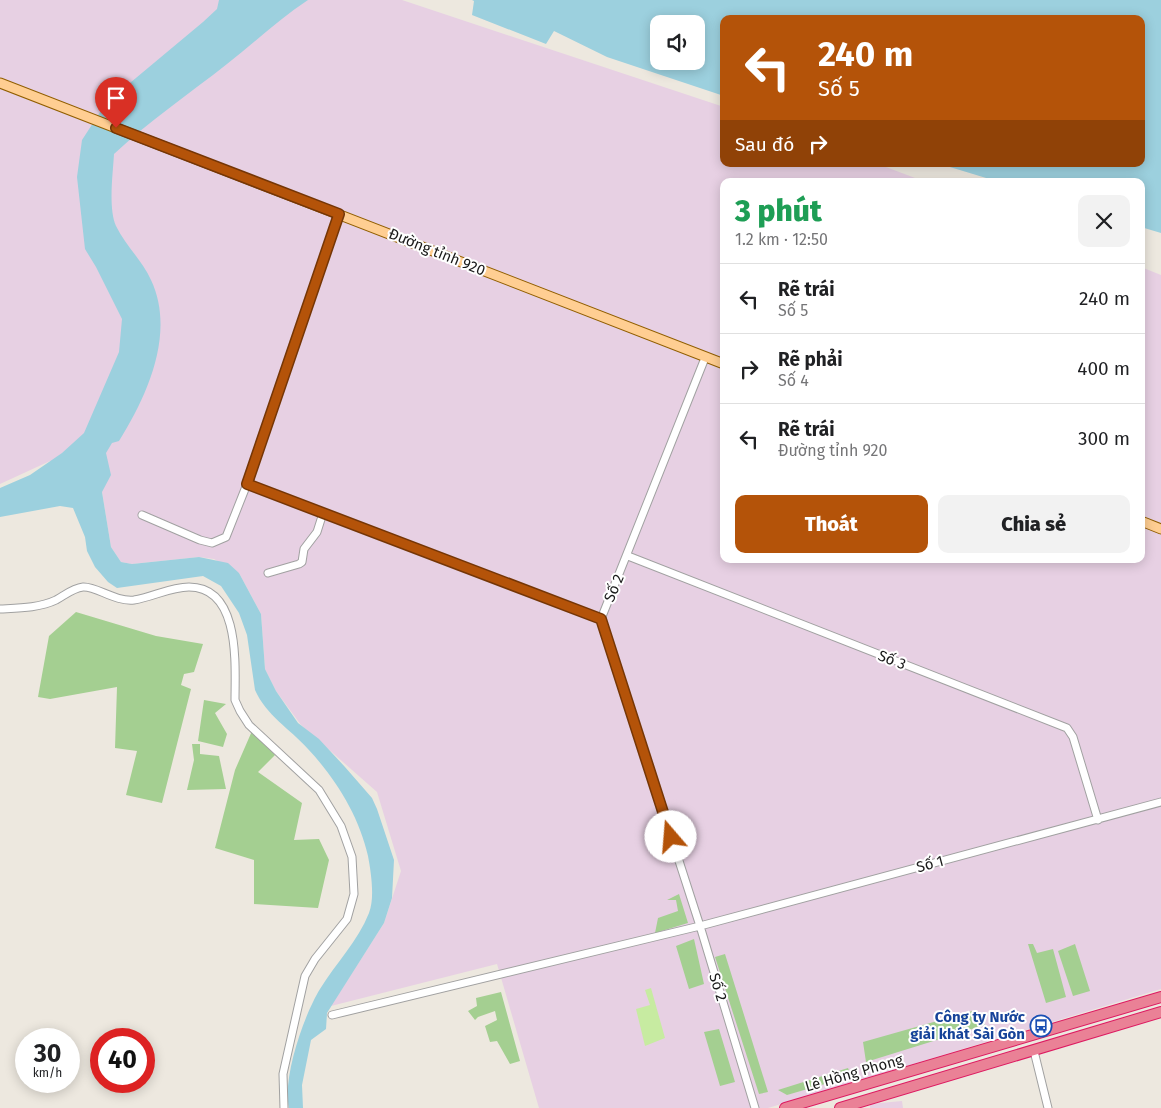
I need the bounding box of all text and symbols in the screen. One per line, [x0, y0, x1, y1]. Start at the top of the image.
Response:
map controls [650, 15, 705, 70]
button: sound [650, 15, 705, 70]
text: 240 m [818, 33, 913, 75]
icon: left [735, 35, 800, 100]
text: Số 5 [818, 75, 860, 102]
pin [95, 77, 137, 128]
icon: arrive [102, 84, 130, 112]
icon: right [804, 130, 832, 158]
text: Sau đó [735, 133, 794, 156]
text: 3 phút [735, 193, 822, 229]
button: close [1078, 195, 1130, 247]
street label: Đường tỉnh 920 [386, 224, 488, 280]
text: 1.2 km · 12:50 [735, 230, 828, 249]
text: Rẽ trái [778, 278, 835, 301]
icon: left [735, 285, 763, 313]
text: 240 m [1079, 287, 1130, 310]
text: Số 5 [778, 301, 808, 320]
text: Rẽ phải [778, 348, 843, 371]
icon: right [735, 355, 763, 383]
text: 400 m [1077, 357, 1130, 380]
text: Số 4 [778, 371, 809, 390]
text: Rẽ trái [778, 418, 835, 441]
icon: left [735, 425, 763, 453]
text: 300 m [1078, 427, 1130, 450]
text: Đường tỉnh 920 [778, 441, 887, 460]
button: Thoát [735, 495, 928, 553]
button: Chia sẻ [938, 495, 1130, 553]
street label: Số 2 [600, 571, 628, 605]
street label: Số 3 [876, 647, 908, 673]
position arrow [644, 810, 696, 862]
street label: Số 1 [914, 852, 946, 876]
street label: Số 2 [705, 971, 731, 1003]
place label: Công ty Nước giải khát Sài Gòn [910, 1008, 1026, 1043]
bus stop icon: Công ty Nước giải khát Sài Gòn [1029, 1014, 1053, 1038]
speed limit sign: 40 [90, 1028, 155, 1093]
text: 30 [34, 1039, 61, 1069]
street label: Lê Hồng Phong [803, 1050, 905, 1096]
text: km/h [33, 1066, 62, 1080]

